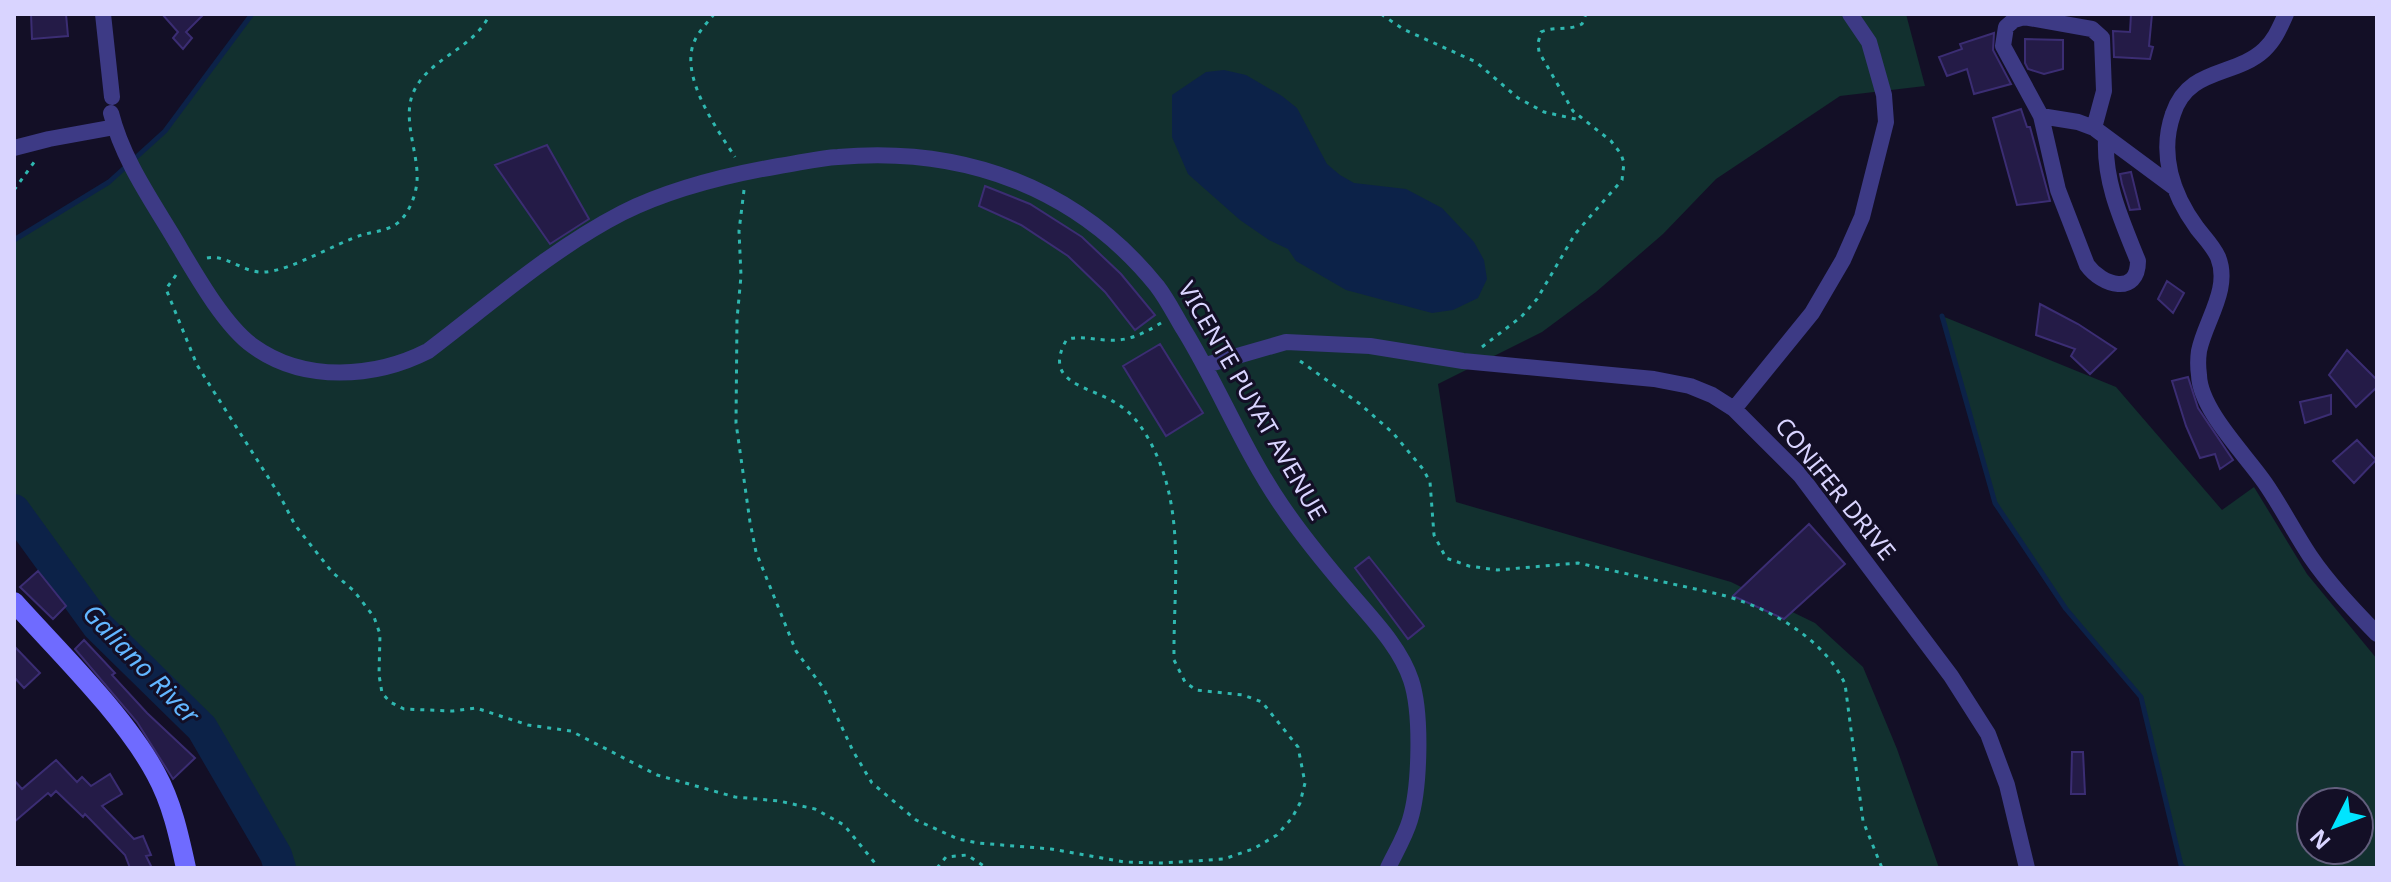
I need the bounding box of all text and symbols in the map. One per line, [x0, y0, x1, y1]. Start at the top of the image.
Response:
street label: VICENTE PUYAT AVENUE [1171, 275, 1335, 526]
street label: CONIFER DRIVE [1768, 410, 1904, 566]
water label: Galiano River [75, 595, 209, 732]
north arrow [2295, 786, 2375, 866]
text: N [2302, 823, 2337, 857]

